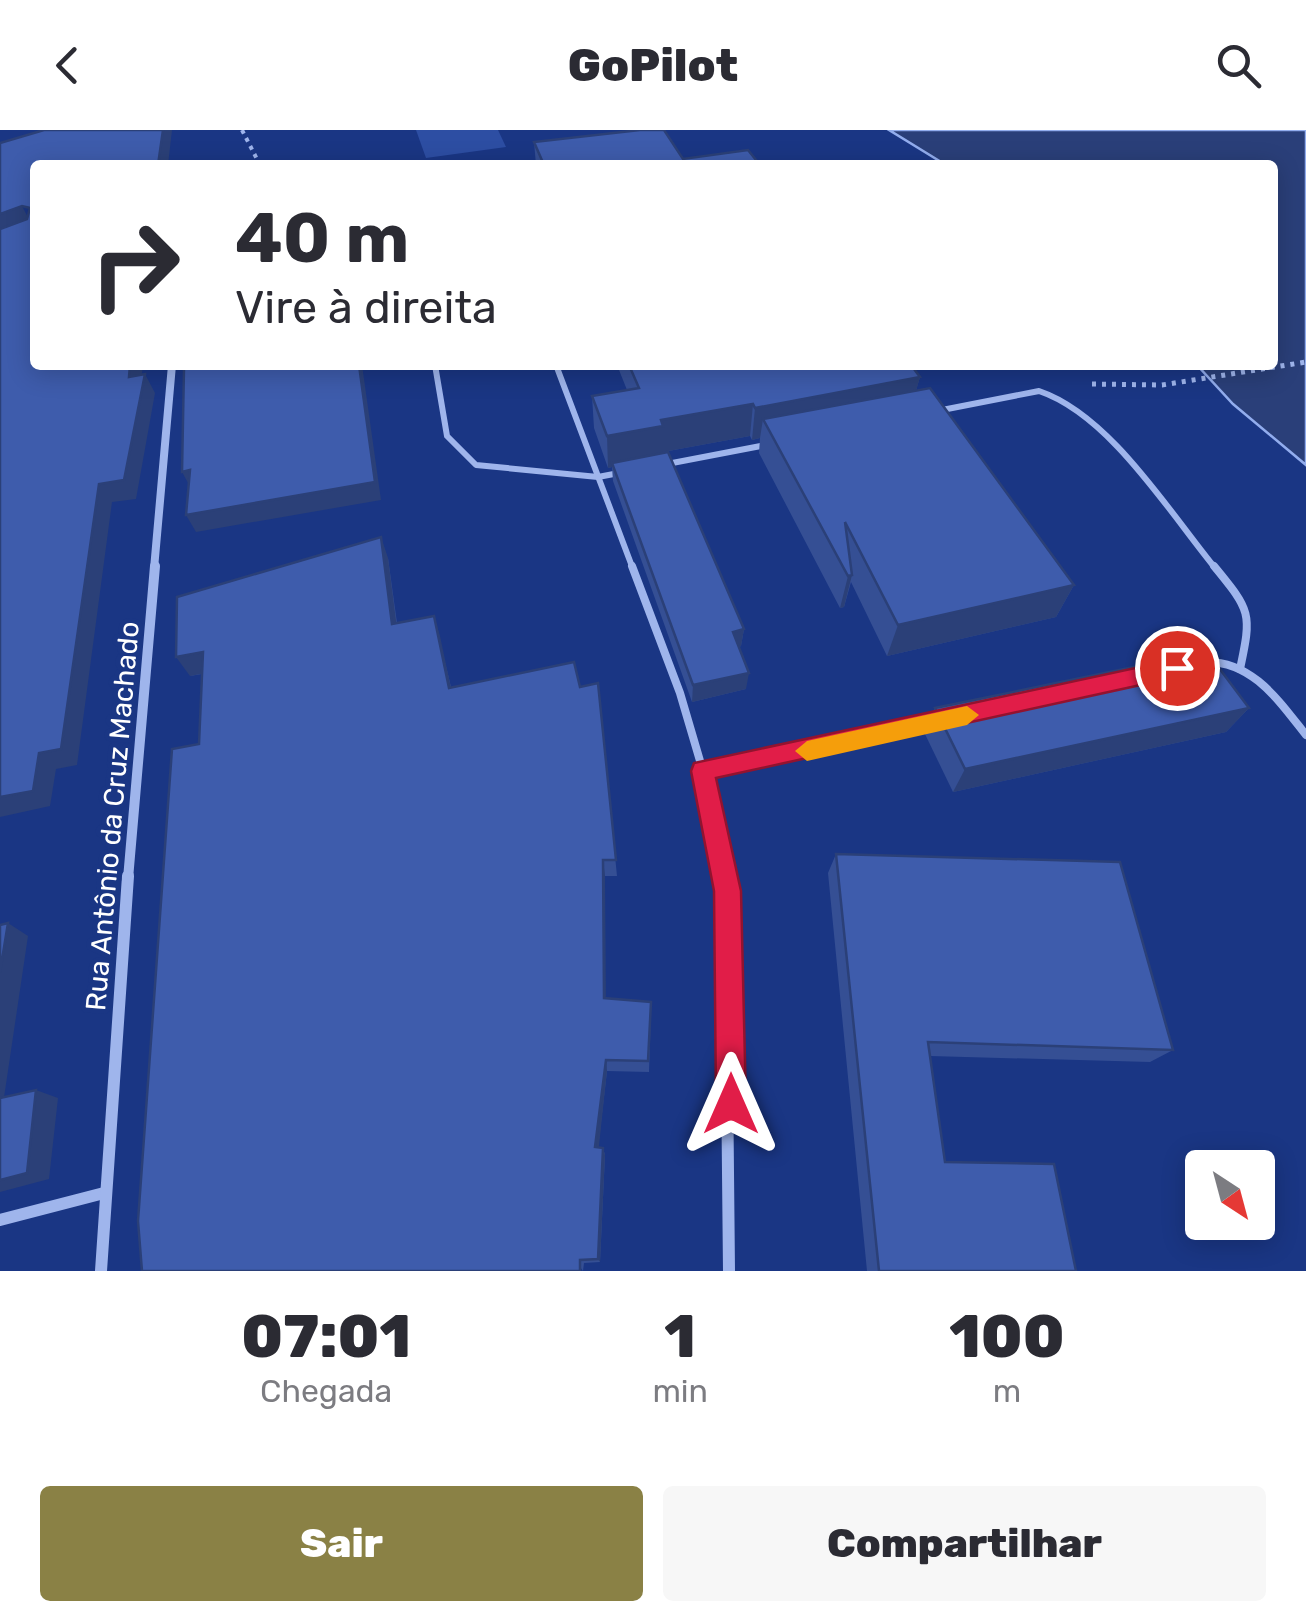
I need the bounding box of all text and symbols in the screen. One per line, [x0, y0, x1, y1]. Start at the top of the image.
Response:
icon: back [40, 38, 95, 93]
icon: search [1211, 38, 1266, 93]
text: GoPilot [568, 39, 738, 92]
text: 40 m [235, 197, 409, 280]
icon: right [70, 200, 200, 330]
text: Vire à direita [235, 281, 497, 334]
street label: Rua Antônio da Cruz Machado [79, 620, 146, 1012]
pin [1135, 626, 1220, 711]
icon: arrive [1150, 641, 1205, 696]
position arrow [679, 1052, 783, 1156]
north arrow [1185, 1150, 1275, 1240]
map controls [1185, 1150, 1275, 1240]
text: 07:01 [241, 1301, 411, 1372]
text: 1 [664, 1301, 696, 1372]
text: 100 [949, 1301, 1065, 1372]
text: Chegada [260, 1372, 392, 1410]
text: min [652, 1372, 708, 1410]
text: m [993, 1372, 1021, 1410]
button: Sair [40, 1486, 643, 1601]
button: Compartilhar [663, 1486, 1266, 1601]

